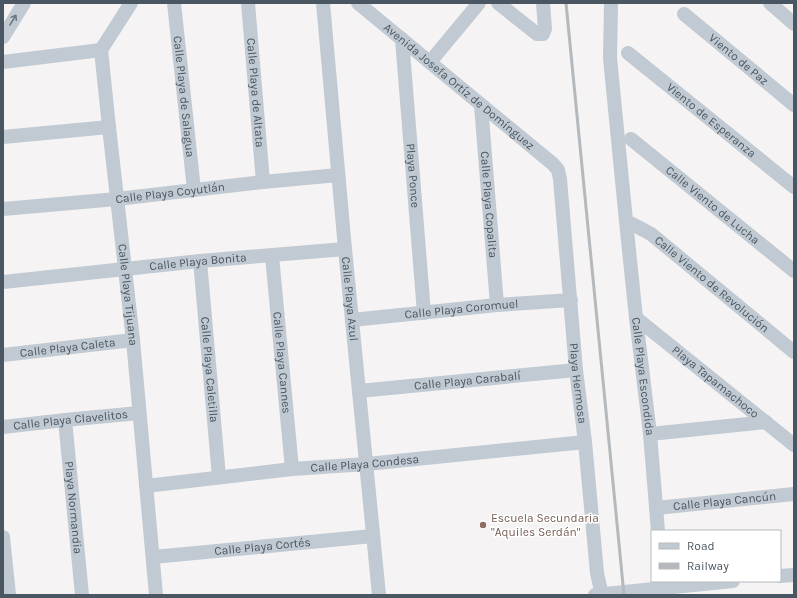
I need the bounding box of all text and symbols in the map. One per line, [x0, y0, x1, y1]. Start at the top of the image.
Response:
one-way arrow [10, 14, 18, 26]
street label: Avenida Josefa Ortíz de Domínguez [381, 20, 537, 153]
street label: Viento de Paz [706, 31, 771, 88]
street label: Calle Playa de Salagua [171, 35, 197, 158]
street label: Calle Playa de Altata [244, 37, 267, 148]
street label: Viento de Esperanza [664, 80, 759, 160]
street label: Playa Ponce [403, 143, 423, 208]
street label: Calle Playa Copalita [478, 151, 500, 259]
street label: Calle Viento de Lucha [663, 163, 762, 247]
street label: Calle Playa Coyutlán [115, 179, 226, 206]
street label: Calle Viento de Revolución [652, 233, 772, 335]
street label: Calle Playa Tijuana [115, 243, 140, 346]
street label: Calle Playa Bonita [149, 250, 247, 273]
street label: Calle Playa Azul [339, 256, 361, 342]
street label: Calle Playa Coromuel [404, 297, 519, 322]
street label: Calle Playa Cannes [270, 311, 294, 414]
street label: Calle Playa Caletilla [198, 316, 221, 423]
street label: Calle Playa Escondida [629, 316, 657, 436]
street label: Calle Playa Caleta [19, 335, 116, 360]
street label: Playa Hermosa [567, 342, 590, 424]
street label: Playa Tapamachoco [669, 343, 762, 421]
street label: Calle Playa Carabalí [414, 368, 522, 393]
street label: Calle Playa Clavelitos [12, 407, 129, 433]
street label: Calle Playa Condesa [310, 452, 420, 475]
street label: Playa Normandia [62, 461, 85, 555]
street label: Calle Playa Cancún [673, 489, 777, 513]
place label: Escuela Secundaria "Aquiles Serdán" [491, 511, 599, 539]
marker: Escuela Secundaria "Aquiles Serdán" [478, 520, 488, 530]
legend [651, 530, 781, 582]
street label: Calle Playa Cortés [214, 535, 311, 558]
text: Road [687, 539, 715, 553]
text: Railway [687, 559, 729, 573]

